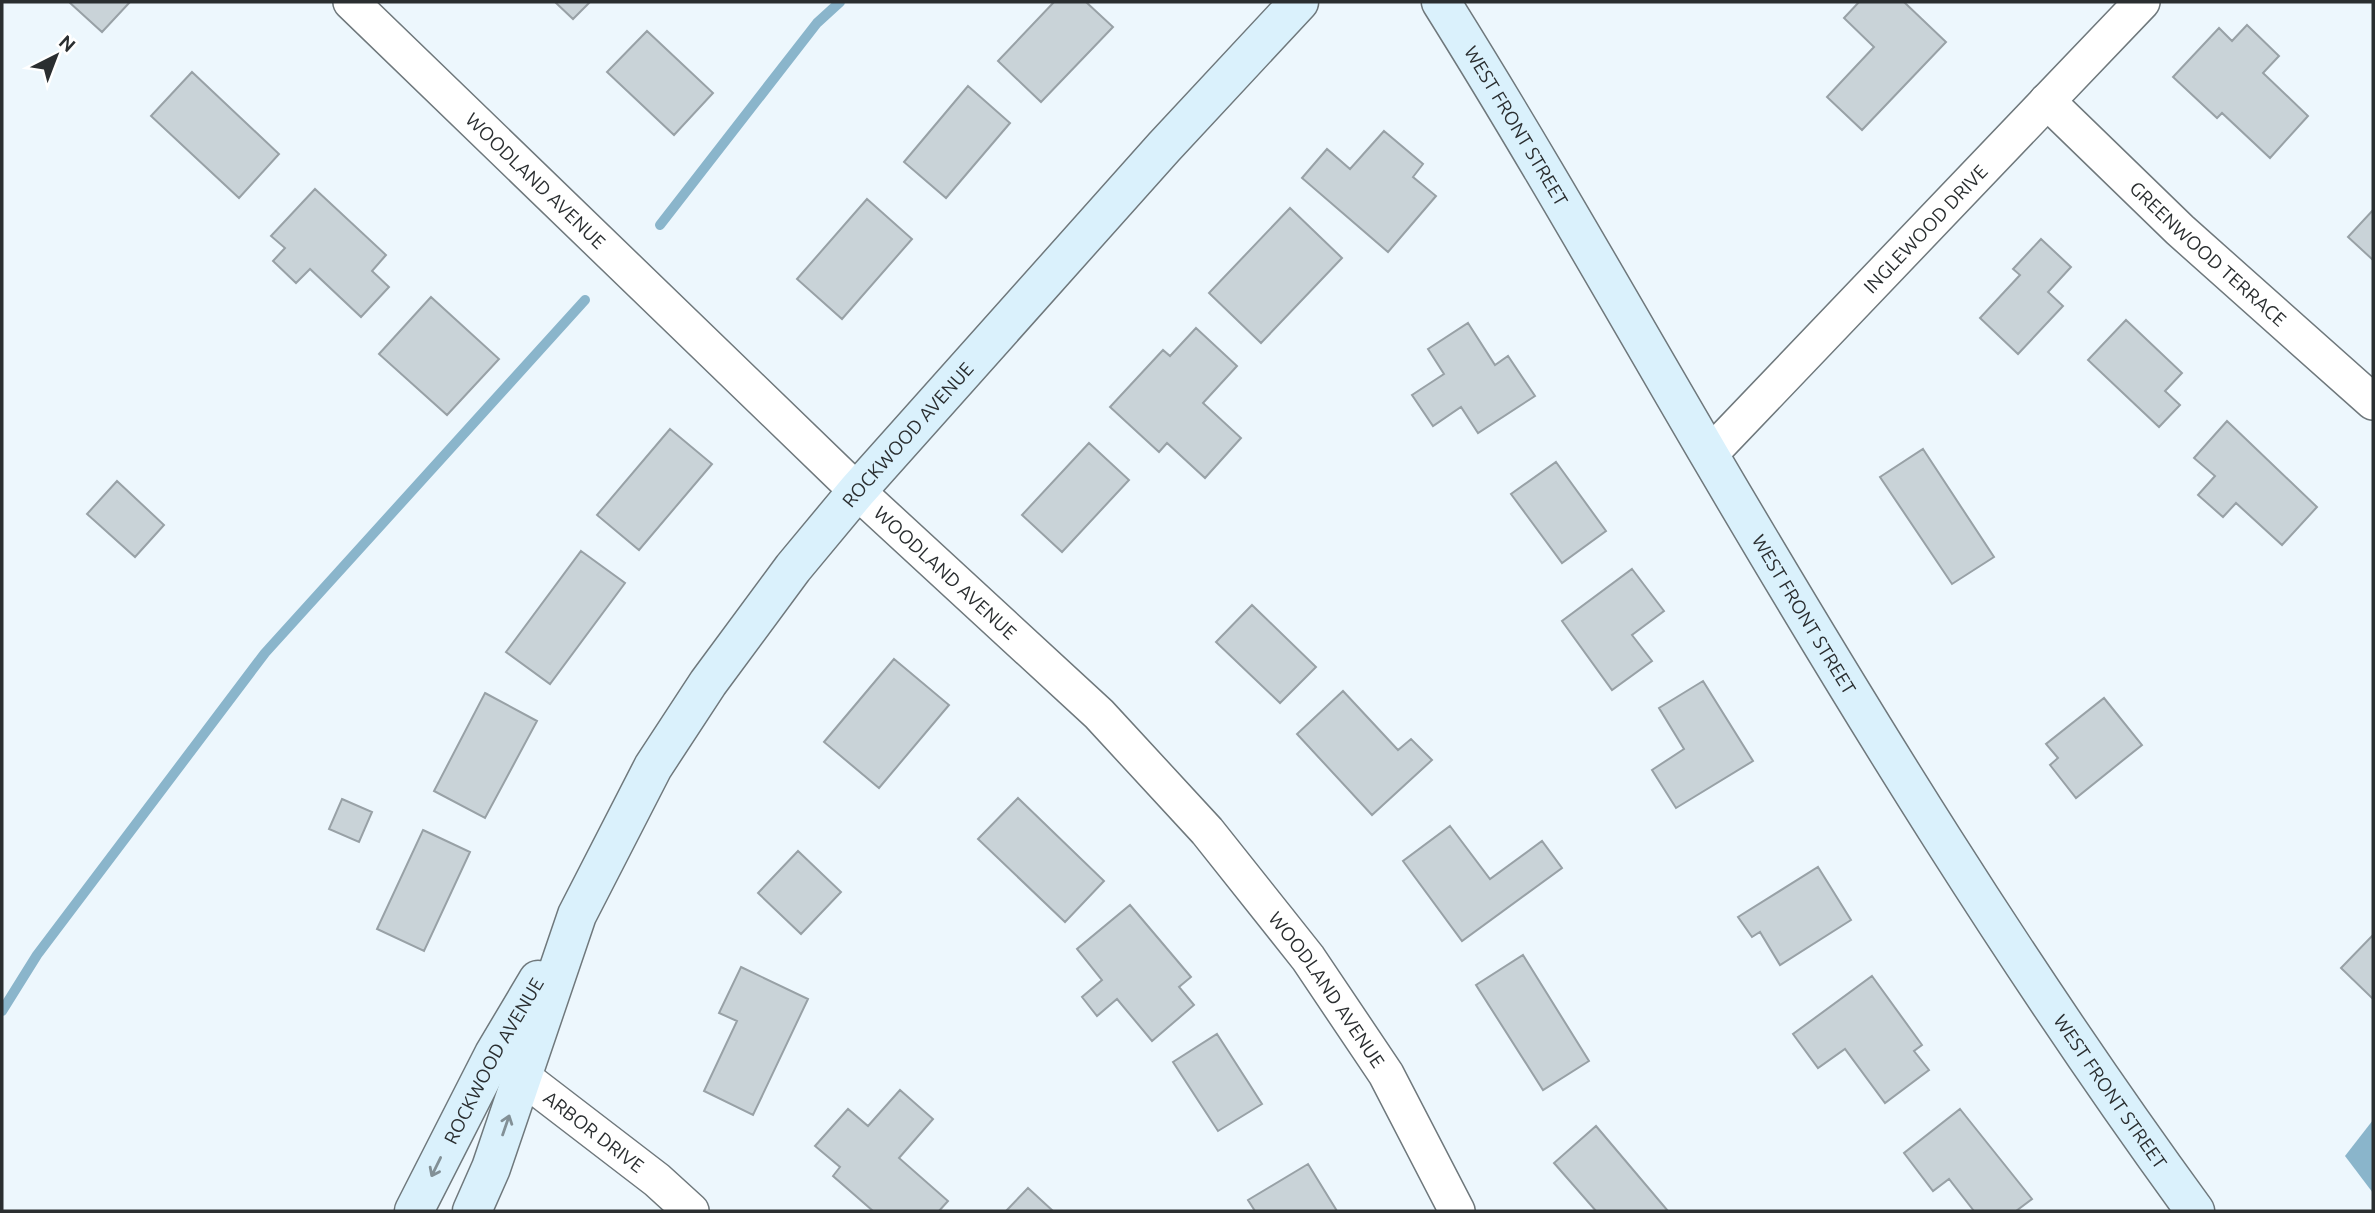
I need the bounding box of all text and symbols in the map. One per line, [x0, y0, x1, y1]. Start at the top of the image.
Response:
north arrow [21, 21, 91, 91]
text: N [55, 30, 80, 56]
street label: WEST FRONT STREET [1460, 42, 1573, 210]
street label: WOODLAND AVENUE [461, 108, 610, 253]
street label: INGLEWOOD DRIVE [1859, 160, 1992, 297]
street label: GREENWOOD TERRACE [2125, 177, 2291, 331]
street label: ROCKWOOD AVENUE [838, 358, 978, 511]
street label: WOODLAND AVENUE [870, 502, 1021, 644]
street label: WEST FRONT STREET [1748, 531, 1861, 699]
street label: WOODLAND AVENUE [1264, 907, 1389, 1072]
street label: ROCKWOOD AVENUE [439, 974, 548, 1147]
street label: WEST FRONT STREET [2049, 1010, 2172, 1173]
street label: ARBOR DRIVE [540, 1086, 648, 1177]
one-way arrow [501, 1115, 513, 1137]
one-way arrow [428, 1156, 442, 1177]

